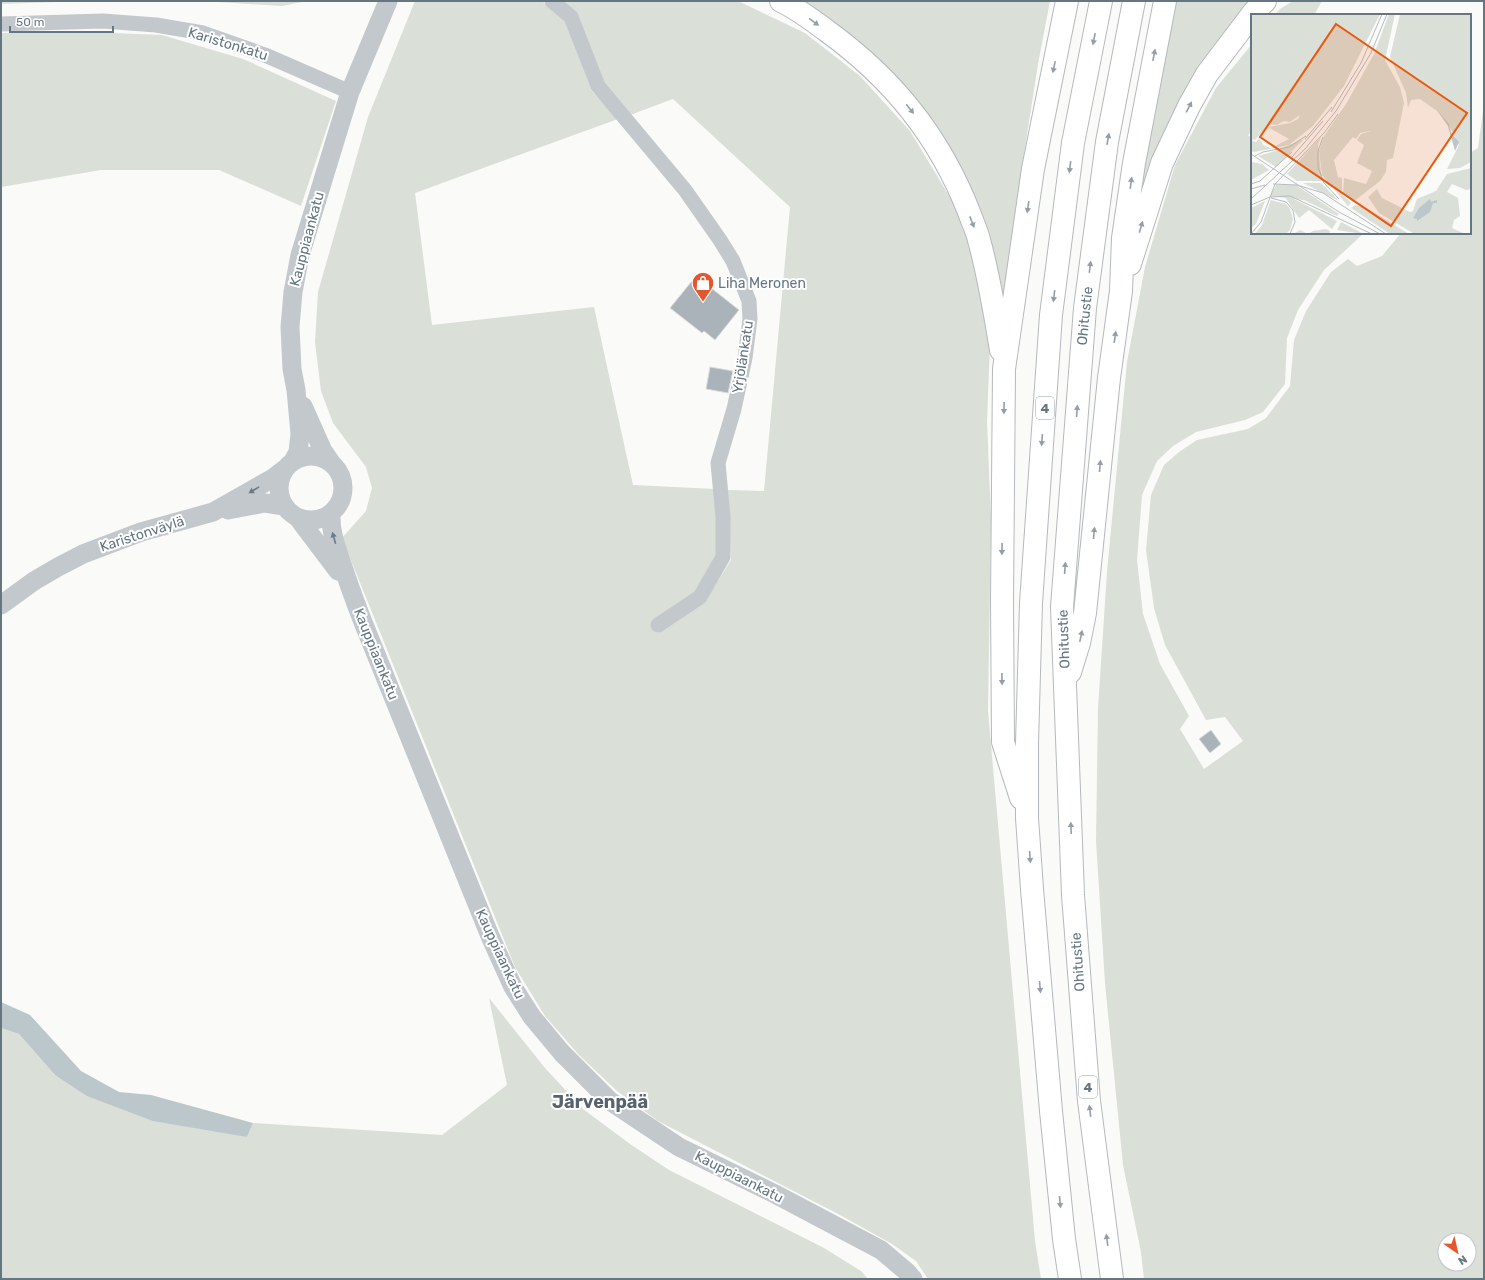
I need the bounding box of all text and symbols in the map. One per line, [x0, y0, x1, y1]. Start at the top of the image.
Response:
scale bar [10, 8, 113, 34]
inset map [1251, 14, 1471, 234]
text: 50 m [16, 15, 44, 29]
one-way arrow [809, 17, 820, 26]
street label: Karistonkatu [186, 24, 270, 64]
one-way arrow [1090, 33, 1096, 45]
one-way arrow [1152, 49, 1158, 61]
one-way arrow [1051, 61, 1057, 73]
one-way arrow [1186, 101, 1192, 113]
one-way arrow [906, 103, 914, 114]
one-way arrow [1105, 132, 1111, 145]
one-way arrow [1067, 161, 1073, 173]
one-way arrow [1128, 177, 1134, 189]
street label: Kauppiaankatu [286, 190, 328, 288]
one-way arrow [1025, 201, 1031, 213]
one-way arrow [970, 216, 976, 228]
one-way arrow [1138, 221, 1144, 233]
one-way arrow [1087, 261, 1094, 273]
shop icon: Liha Meronen [690, 270, 716, 303]
place label: Liha Meronen [718, 275, 806, 292]
street label: Ohitustie [1073, 286, 1097, 346]
one-way arrow [1050, 290, 1057, 302]
street label: Yrjölänkatu [729, 319, 757, 395]
one-way arrow [1112, 331, 1118, 343]
road number: 4 [1036, 397, 1054, 419]
one-way arrow [1001, 402, 1007, 415]
one-way arrow [1074, 405, 1081, 417]
one-way arrow [1039, 433, 1046, 446]
one-way arrow [1097, 460, 1104, 472]
one-way arrow [248, 486, 260, 493]
street label: Karistonväylä [98, 512, 186, 556]
one-way arrow [1091, 527, 1098, 539]
one-way arrow [331, 532, 337, 544]
one-way arrow [999, 543, 1005, 556]
one-way arrow [1061, 562, 1068, 574]
street label: Kauppiaankatu [350, 606, 402, 702]
street label: Ohitustie [1054, 609, 1074, 669]
one-way arrow [1078, 630, 1084, 642]
one-way arrow [999, 673, 1006, 685]
one-way arrow [1068, 821, 1074, 834]
one-way arrow [1026, 851, 1033, 863]
street label: Kauppiaankatu [472, 906, 528, 1002]
street label: Ohitustie [1067, 932, 1089, 992]
one-way arrow [1037, 981, 1044, 993]
road number: 4 [1079, 1076, 1097, 1098]
district label: Järvenpää [552, 1091, 648, 1113]
one-way arrow [1087, 1105, 1094, 1117]
street label: Kauppiaankatu [692, 1147, 786, 1207]
one-way arrow [1057, 1196, 1064, 1208]
north arrow [1437, 1232, 1477, 1272]
one-way arrow [1104, 1234, 1110, 1246]
text: N [1455, 1252, 1469, 1268]

